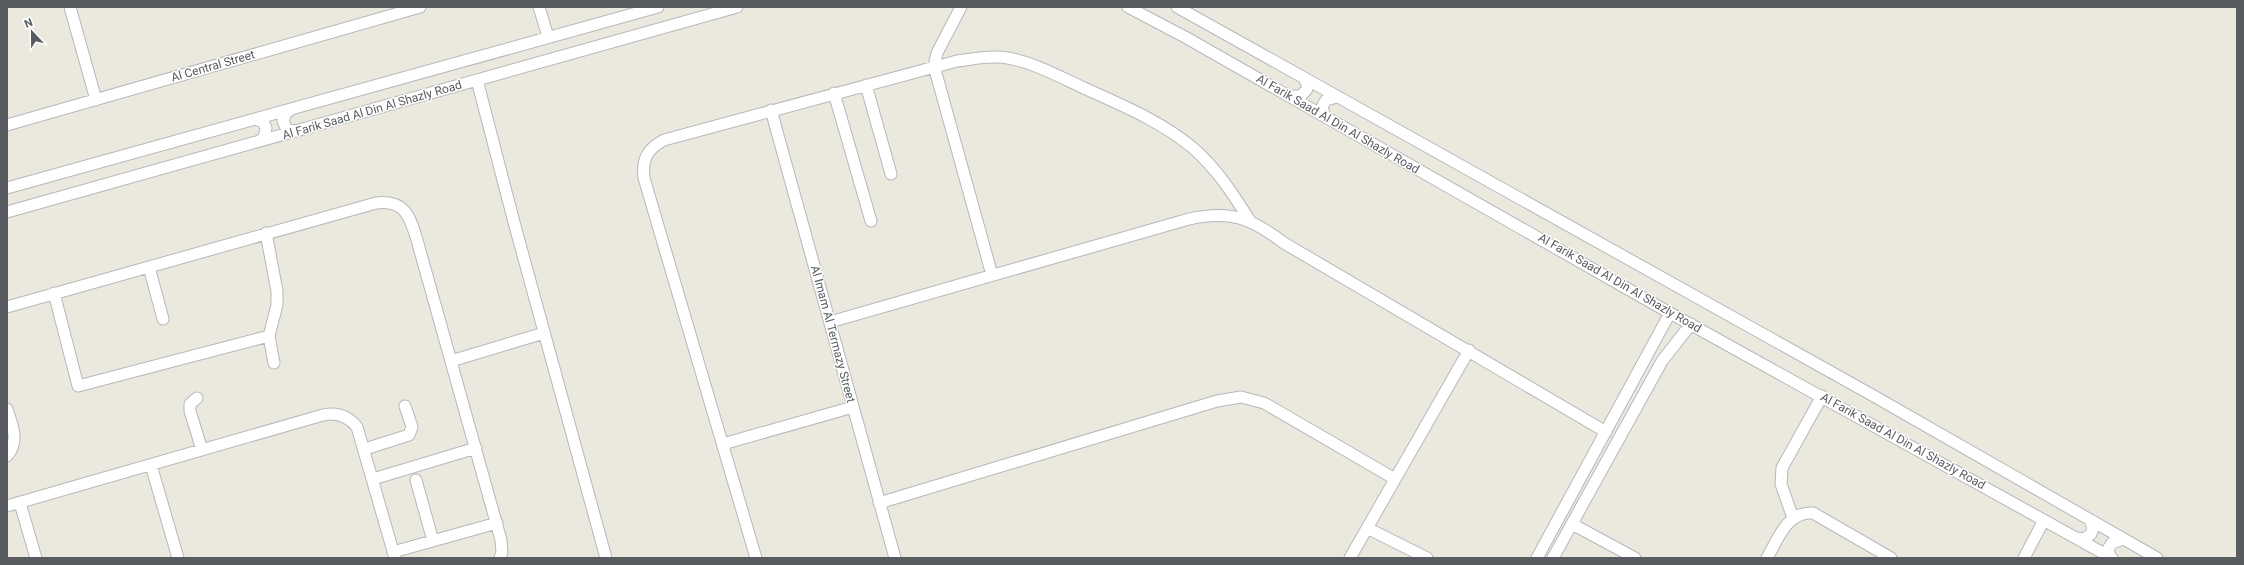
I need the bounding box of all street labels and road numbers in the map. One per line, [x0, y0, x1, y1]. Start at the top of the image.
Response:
street label: Al Central Street [170, 47, 257, 85]
street label: Al Farik Saad Al Din Al Shazly Road [1254, 71, 1422, 177]
street label: Al Farik Saad Al Din Al Shazly Road [281, 78, 463, 142]
street label: Al Farik Saad Al Din Al Shazly Road [1536, 230, 1704, 336]
street label: Al Imam Al Termazy Street [808, 264, 858, 404]
street label: Al Farik Saad Al Din Al Shazly Road [1818, 390, 1988, 492]

